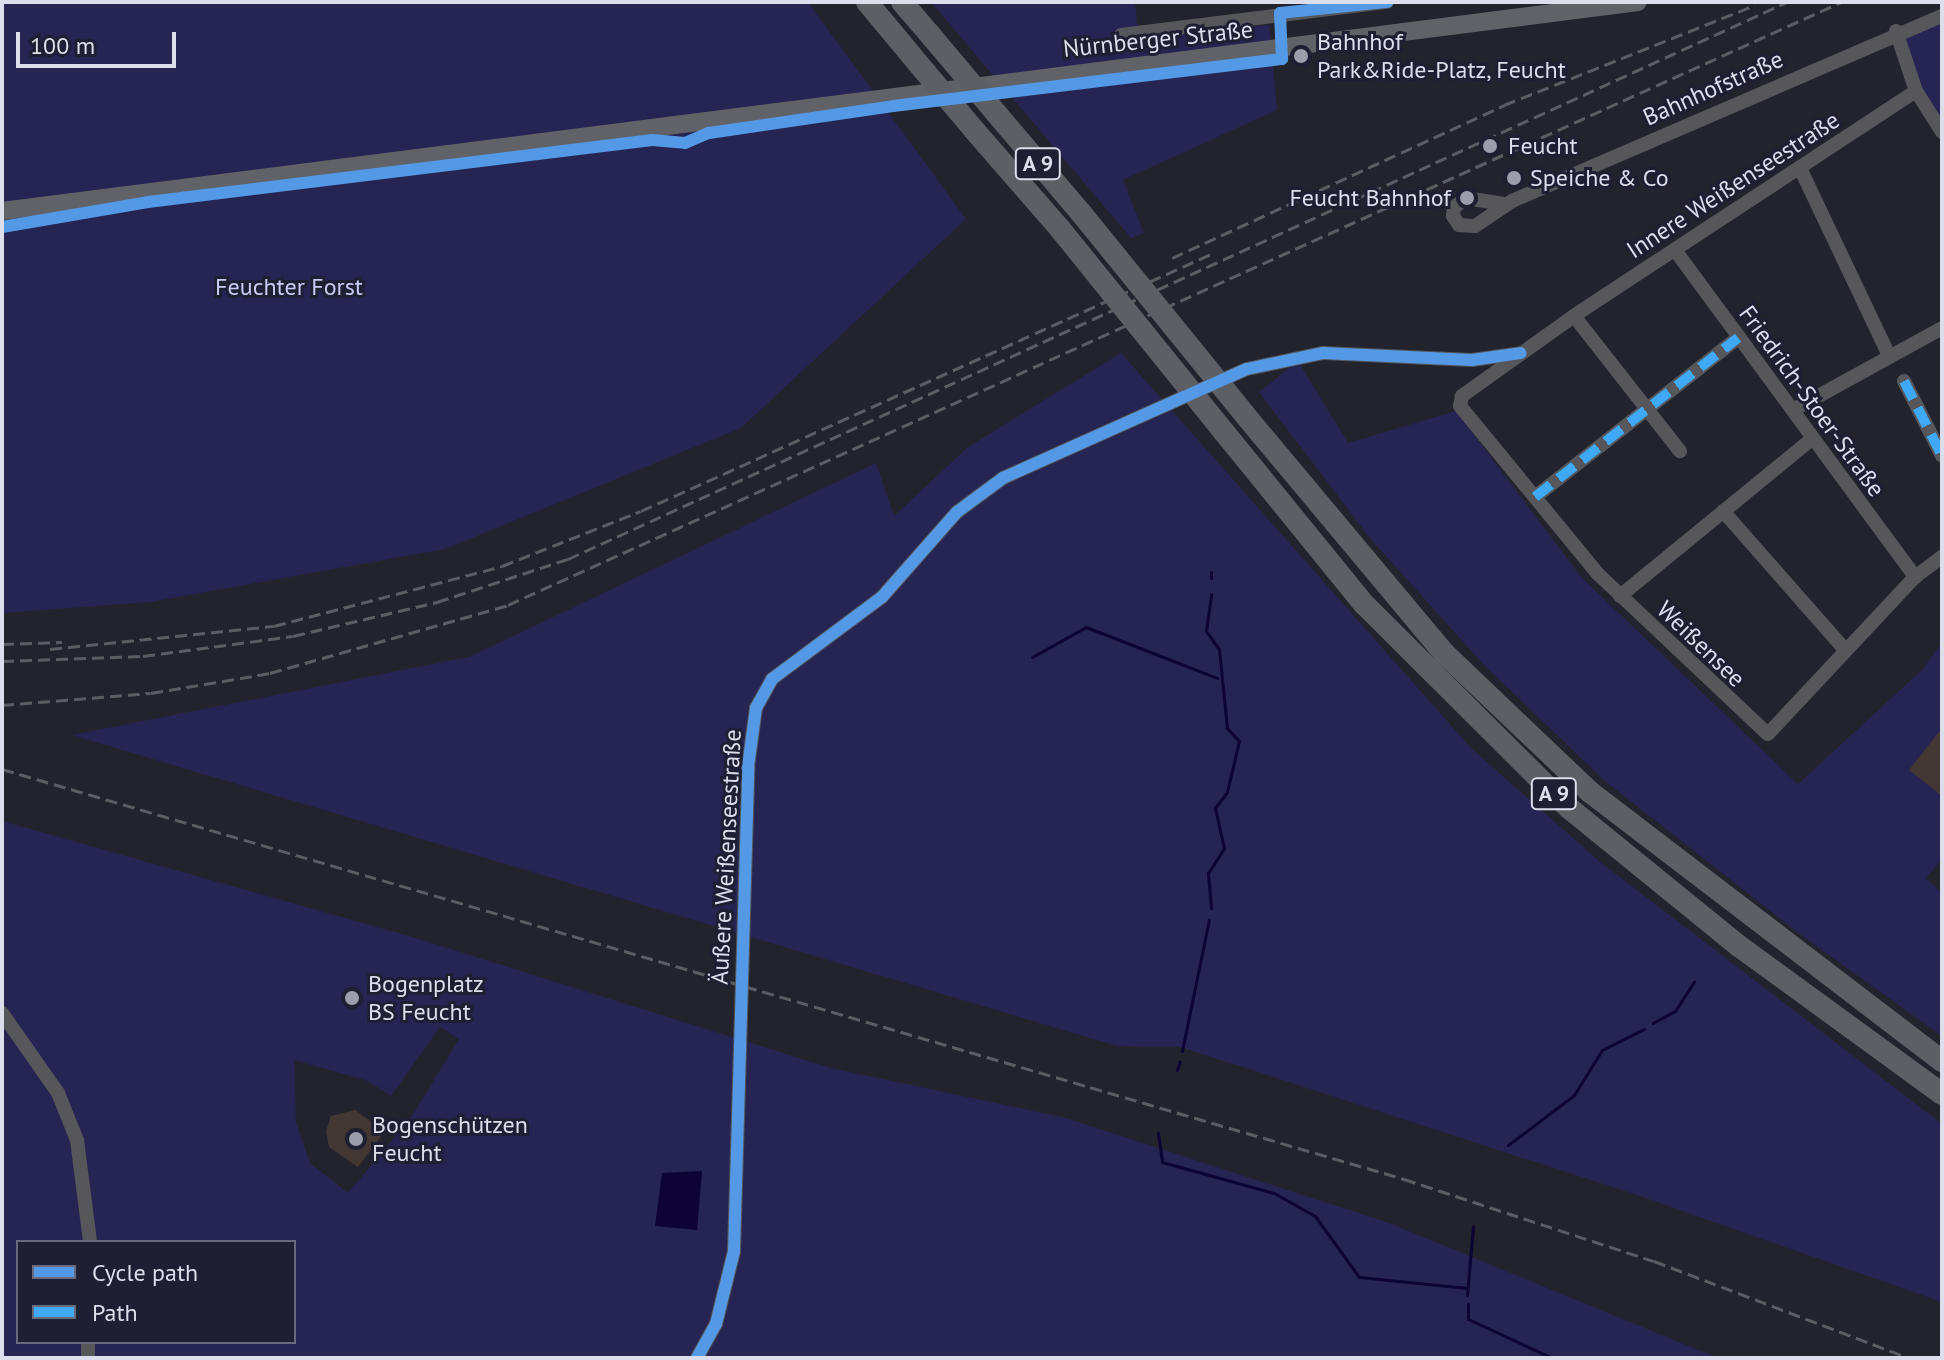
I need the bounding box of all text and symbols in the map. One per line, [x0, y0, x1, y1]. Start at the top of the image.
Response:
street label: Nürnberger Straße [1062, 15, 1254, 63]
scale bar [20, 16, 180, 66]
place label: Bahnhof Park&Ride-Platz, Feucht [1317, 28, 1568, 84]
text: 100 m [30, 30, 95, 61]
street label: Bahnhofstraße [1639, 44, 1787, 132]
marker: Bahnhof Park&Ride-Platz, Feucht [1292, 47, 1310, 65]
street label: Innere Weißenseestraße [1621, 105, 1845, 265]
place label: Feucht [1508, 132, 1578, 160]
marker: Feucht [1479, 135, 1501, 157]
road number: A 9 [1014, 146, 1062, 182]
place label: Speiche & Co [1530, 164, 1669, 192]
marker: Speiche & Co [1505, 169, 1523, 187]
place label: Feucht Bahnhof [1289, 184, 1451, 212]
marker: Feucht Bahnhof [1458, 189, 1476, 207]
park label: Feuchter Forst [215, 273, 363, 301]
street label: Friedrich-Stoer-Straße [1733, 300, 1891, 502]
street label: Weißensee [1651, 595, 1751, 693]
street label: Äußere Weißenseestraße [705, 728, 747, 986]
road number: A 9 [1530, 776, 1578, 812]
place label: Bogenplatz BS Feucht [368, 970, 484, 1026]
marker: Bogenplatz BS Feucht [343, 989, 361, 1007]
place label: Bogenschützen Feucht [372, 1111, 528, 1167]
marker: Bogenschützen Feucht [347, 1130, 365, 1148]
legend [16, 1240, 296, 1344]
text: Cycle path [92, 1257, 198, 1288]
text: Path [92, 1297, 138, 1328]

